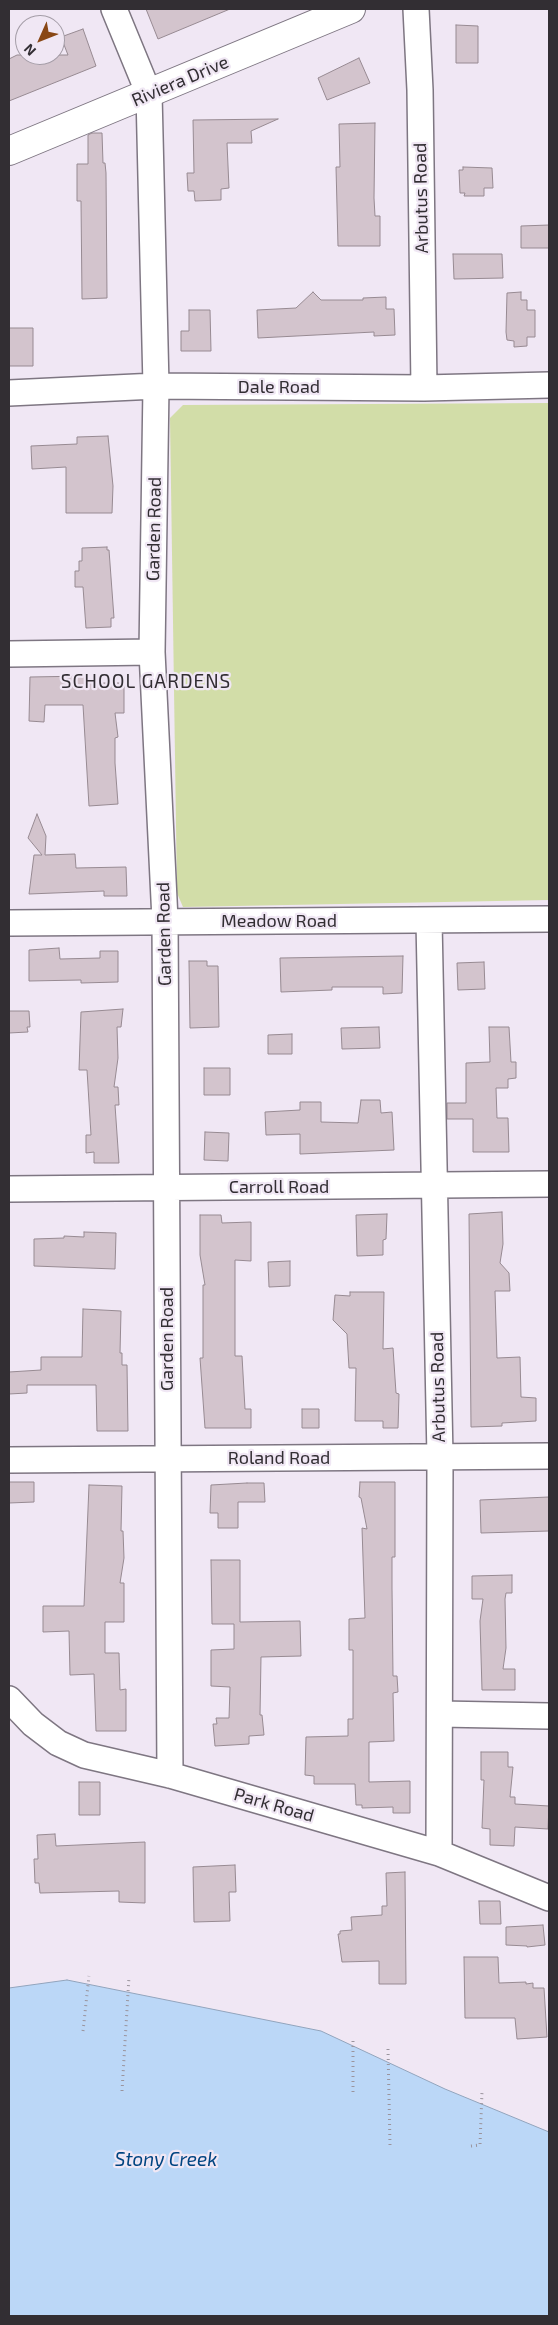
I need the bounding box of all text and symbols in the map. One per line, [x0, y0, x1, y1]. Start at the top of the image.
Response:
north arrow [15, 15, 65, 65]
text: N [20, 41, 39, 60]
street label: Riviera Drive [128, 51, 232, 111]
street label: Arbutus Road [409, 142, 433, 254]
street label: Dale Road [238, 376, 320, 398]
street label: Garden Road [142, 477, 166, 581]
district label: SCHOOL GARDENS [59, 671, 233, 693]
street label: Garden Road [152, 882, 176, 986]
street label: Meadow Road [221, 910, 337, 932]
street label: Carroll Road [229, 1176, 329, 1198]
street label: Garden Road [156, 1287, 178, 1391]
street label: Arbutus Road [426, 1331, 450, 1443]
street label: Roland Road [228, 1447, 330, 1469]
street label: Park Road [231, 1783, 317, 1827]
water label: Stony Creek [115, 2149, 217, 2171]

